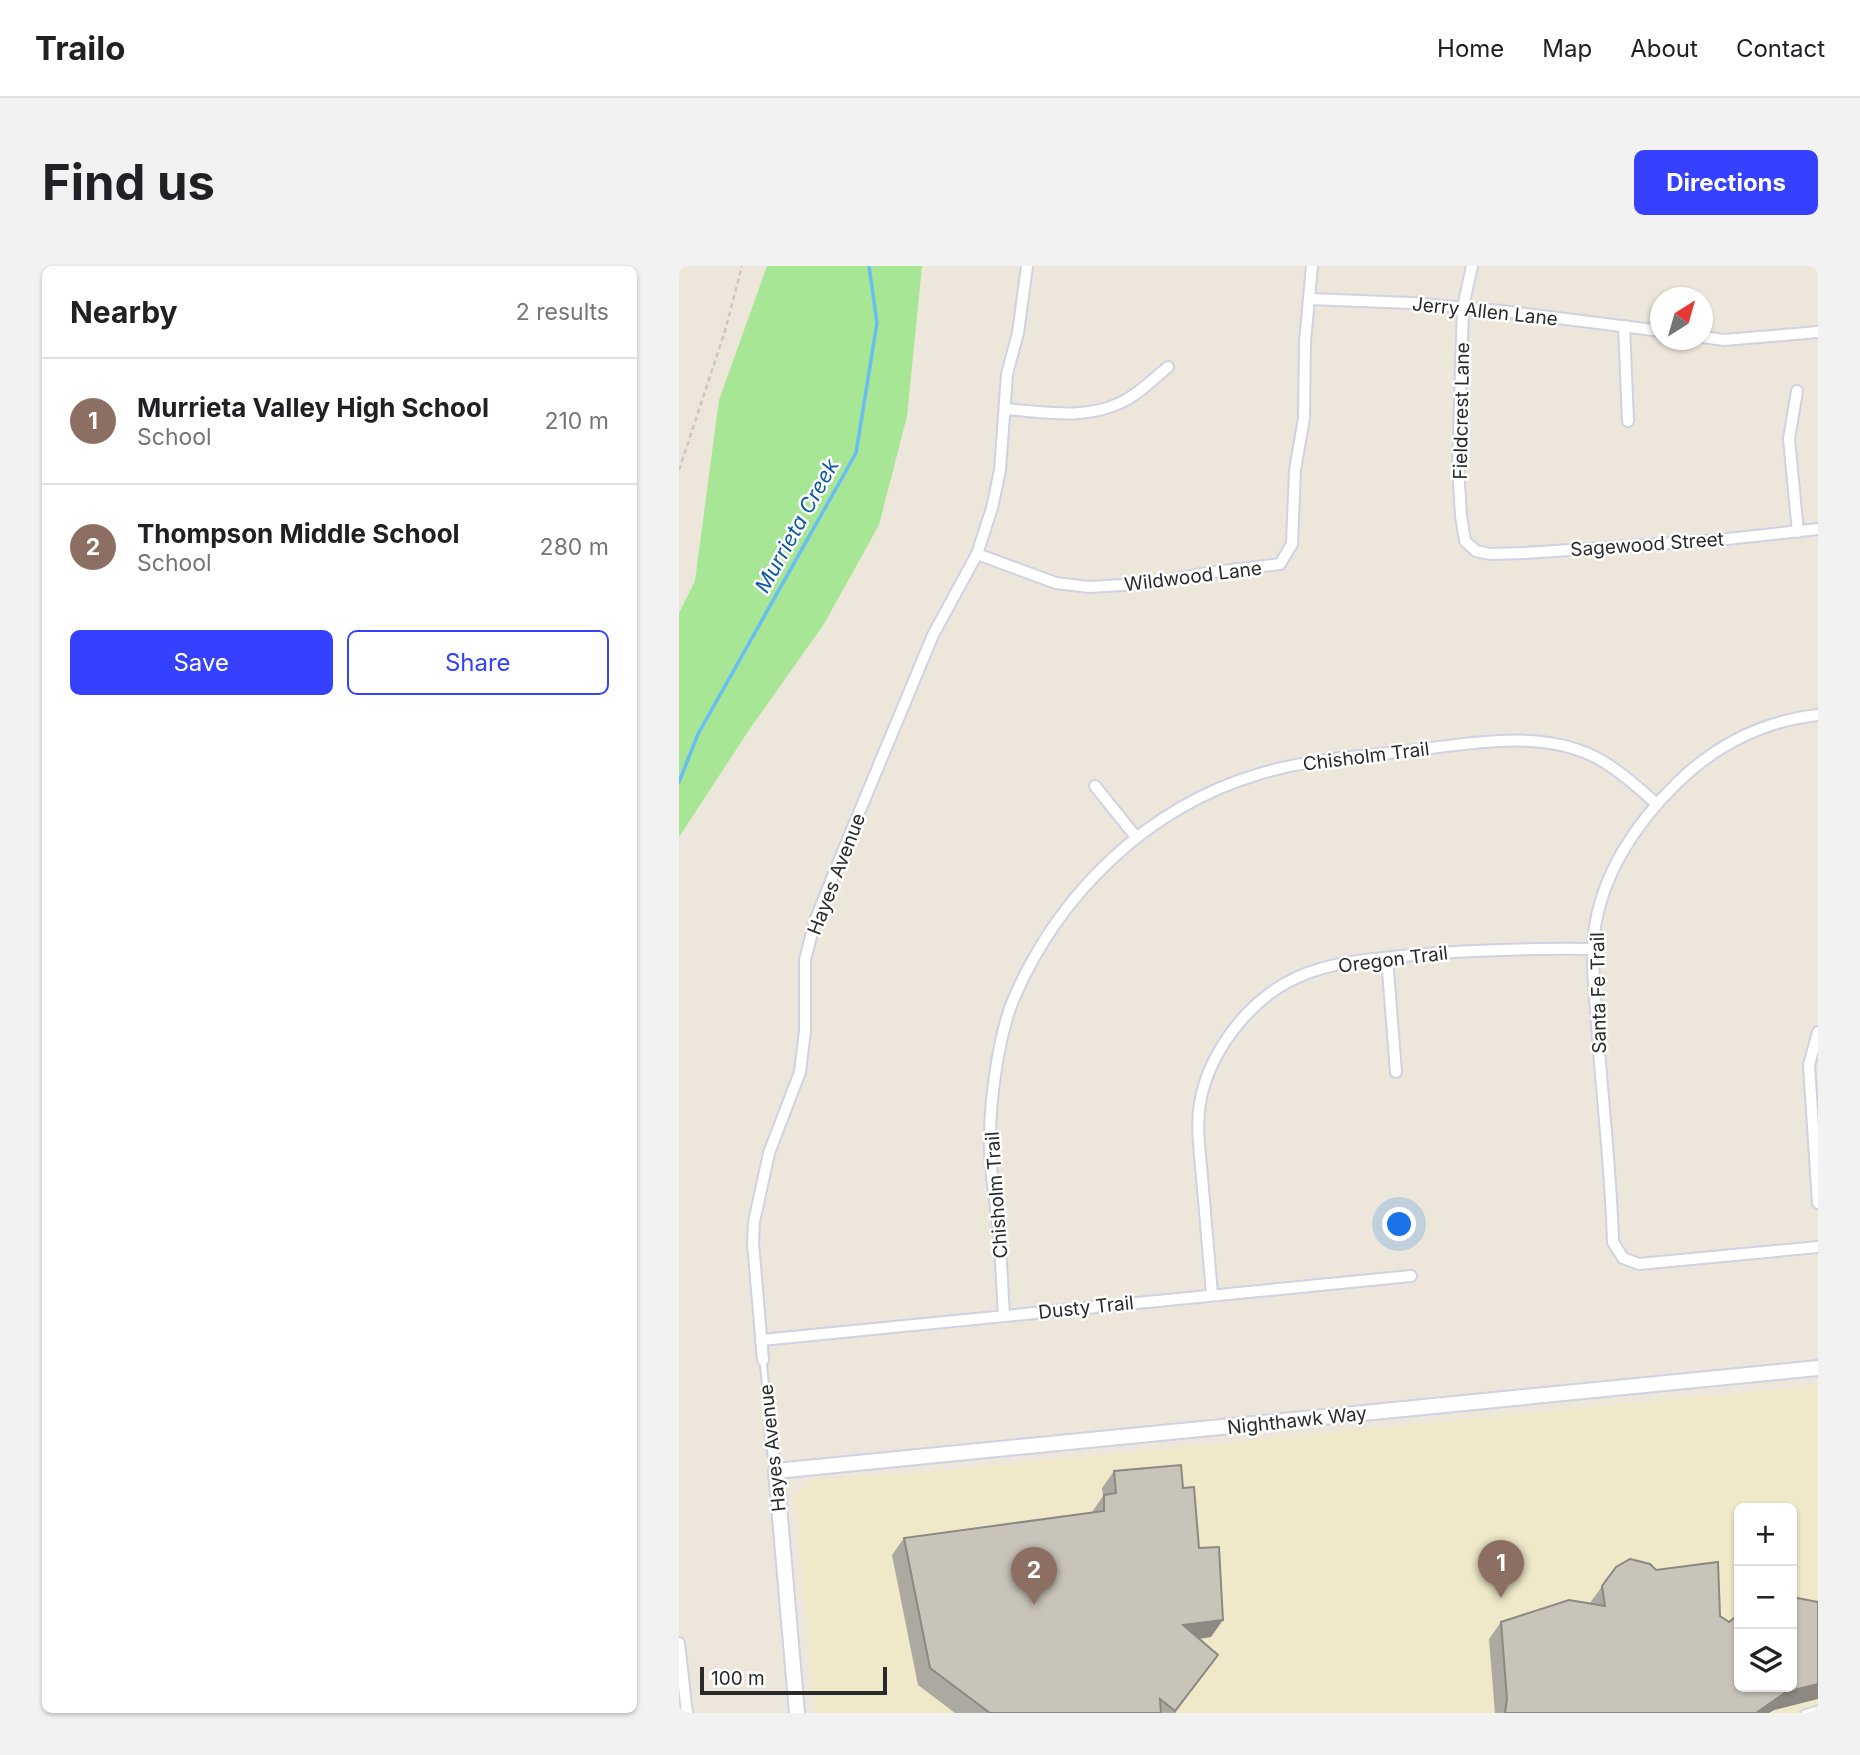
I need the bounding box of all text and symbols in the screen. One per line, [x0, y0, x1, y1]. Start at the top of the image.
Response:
text: Trailo [35, 28, 125, 68]
text: Home [1437, 34, 1504, 63]
text: Map [1542, 34, 1592, 63]
text: About [1630, 34, 1698, 63]
text: Contact [1736, 34, 1825, 63]
button: Directions [1634, 150, 1818, 215]
text: Find us [42, 153, 215, 212]
north arrow [1650, 287, 1713, 350]
street label: Jerry Allen Lane [1411, 292, 1559, 331]
text: Nearby [70, 294, 178, 330]
text: 2 results [516, 298, 609, 326]
street label: Fieldcrest Lane [1449, 342, 1474, 480]
text: Murrieta Valley High School [137, 392, 489, 423]
text: 1 [88, 407, 98, 435]
text: 210 m [544, 407, 609, 435]
text: School [137, 423, 212, 451]
water label: Murrieta Creek [749, 454, 844, 597]
text: Thompson Middle School [137, 518, 460, 549]
street label: Sagewood Street [1570, 528, 1725, 561]
text: 2 [86, 533, 100, 561]
text: 280 m [540, 533, 609, 561]
text: School [137, 549, 212, 577]
street label: Wildwood Lane [1123, 557, 1263, 596]
button: Save [70, 630, 333, 695]
button: Share [347, 630, 609, 695]
street label: Chisholm Trail [1302, 737, 1431, 776]
street label: Hayes Avenue [803, 810, 870, 938]
street label: Santa Fe Trail [1586, 932, 1611, 1054]
street label: Oregon Trail [1337, 941, 1449, 978]
street label: Chisholm Trail [981, 1131, 1012, 1259]
your location [1382, 1207, 1416, 1241]
street label: Dusty Trail [1037, 1291, 1135, 1324]
street label: Hayes Avenue [754, 1383, 791, 1513]
street label: Nighthawk Way [1226, 1402, 1368, 1439]
map controls [1734, 1503, 1797, 1692]
button: + [1734, 1503, 1797, 1566]
pin: 1 [1478, 1540, 1524, 1598]
pin: 2 [1011, 1547, 1057, 1605]
button: − [1734, 1566, 1797, 1629]
button: layers [1734, 1629, 1797, 1692]
scale bar [700, 1664, 887, 1696]
text: 100 m [711, 1667, 765, 1690]

